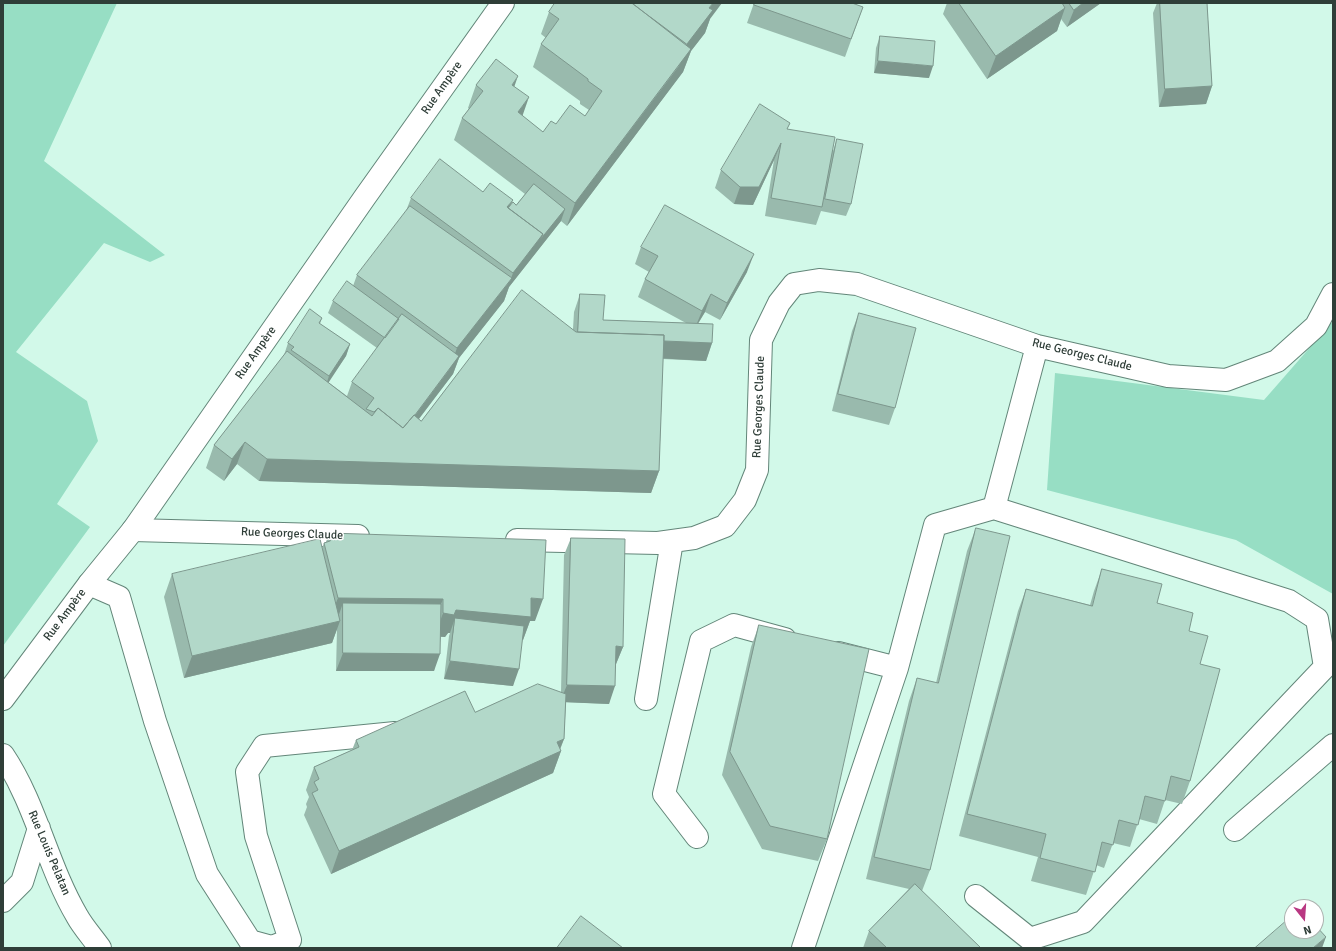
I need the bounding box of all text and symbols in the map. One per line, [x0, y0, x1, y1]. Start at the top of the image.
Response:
street label: Rue Ampère [418, 59, 466, 117]
street label: Rue Ampère [232, 324, 280, 382]
street label: Rue Georges Claude [1031, 336, 1133, 374]
street label: Rue Georges Claude [750, 356, 768, 458]
street label: Rue Georges Claude [241, 525, 343, 543]
street label: Rue Ampère [41, 586, 89, 644]
street label: Rue Louis Pelatan [25, 808, 73, 898]
north arrow [1284, 899, 1324, 939]
text: N [1302, 923, 1313, 937]

